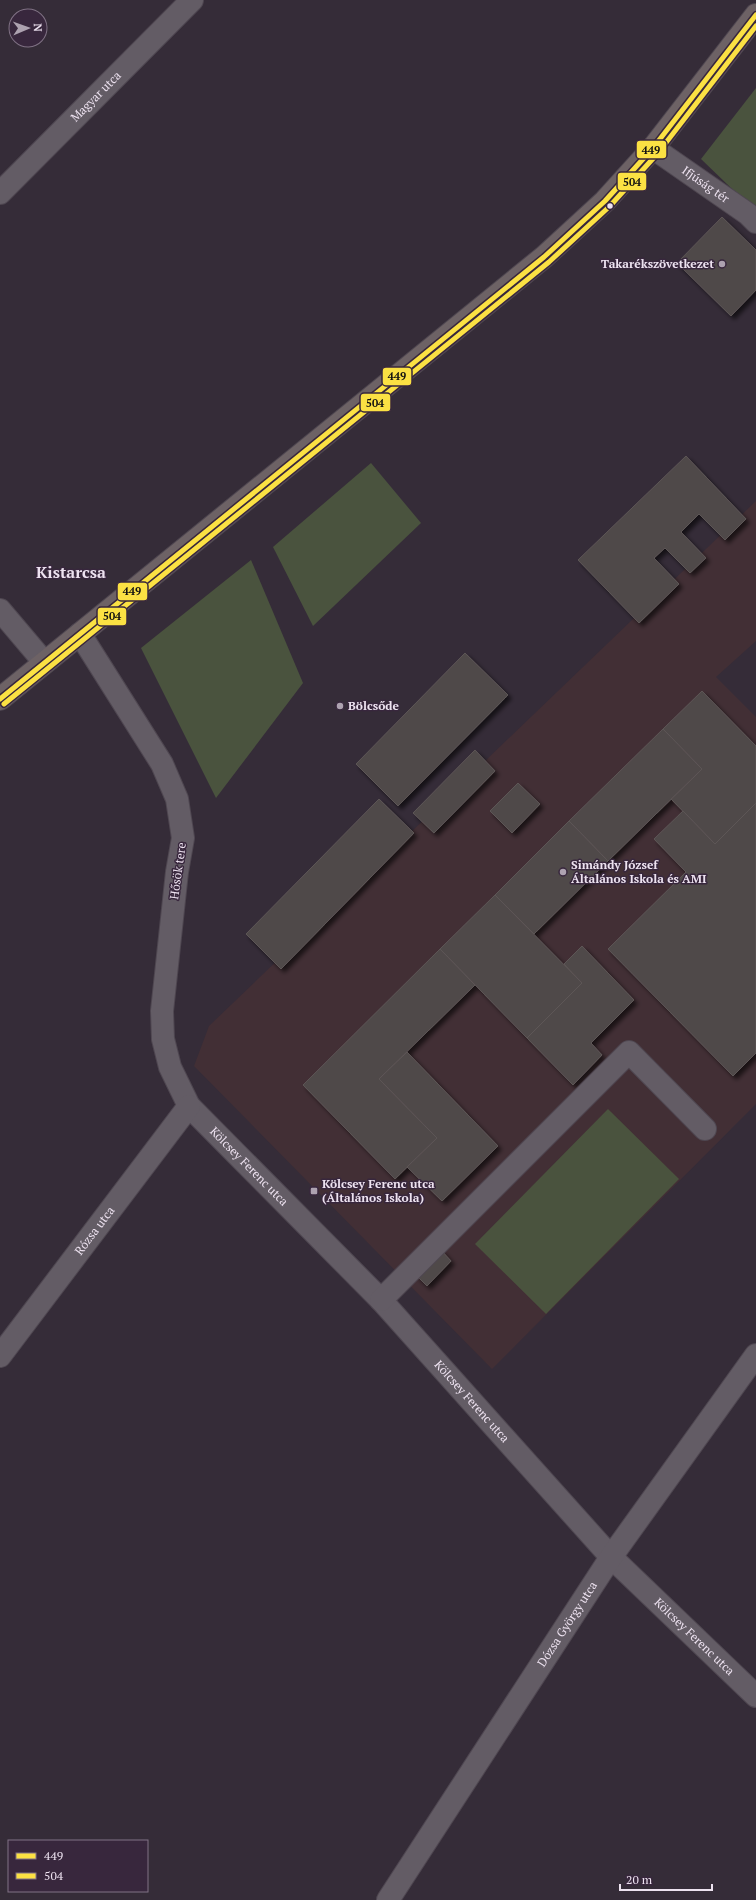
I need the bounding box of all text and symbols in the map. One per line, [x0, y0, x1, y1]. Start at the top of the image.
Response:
north arrow [8, 8, 48, 48]
text: N [31, 23, 45, 33]
street label: Magyar utca [67, 68, 124, 125]
line badge: 449 [636, 140, 667, 159]
text: 449 [642, 143, 660, 157]
street label: Ifjúság tér [679, 162, 733, 206]
line badge: 504 [617, 172, 647, 191]
text: 504 [623, 175, 642, 189]
unlabelled marker [605, 201, 615, 211]
place label: Takarékszövetkezet [601, 256, 714, 271]
marker: Takarékszövetkezet [717, 259, 727, 269]
line badge: 449 [382, 367, 412, 386]
text: 449 [388, 369, 406, 383]
line badge: 504 [360, 393, 391, 412]
text: 504 [366, 396, 385, 410]
district label: Kistarcsa [36, 561, 106, 583]
line badge: 449 [117, 582, 148, 601]
text: 449 [123, 584, 141, 598]
line badge: 504 [97, 607, 127, 626]
text: 504 [103, 609, 122, 623]
place label: Bölcsőde [348, 698, 399, 713]
marker: Bölcsőde [335, 701, 345, 711]
street label: Hősök tere [166, 841, 189, 900]
place label: Simándy József Általános Iskola és AMI [571, 857, 707, 886]
marker: Simándy József Általános Iskola és AMI [558, 867, 568, 877]
street label: Kölcsey Ferenc utca [207, 1124, 292, 1209]
place label: Kölcsey Ferenc utca (Általános Iskola) [322, 1176, 435, 1205]
marker: Kölcsey Ferenc utca (Általános Iskola) [309, 1186, 319, 1196]
street label: Rózsa utca [71, 1203, 117, 1258]
street label: Kölcsey Ferenc utca [432, 1357, 513, 1445]
street label: Dózsa György utca [534, 1578, 600, 1669]
street label: Kölcsey Ferenc utca [652, 1595, 738, 1678]
legend [8, 1840, 148, 1892]
text: 449 [44, 1848, 63, 1863]
scale bar [620, 1866, 712, 1892]
text: 504 [44, 1868, 64, 1883]
text: 20 m [626, 1872, 653, 1887]

